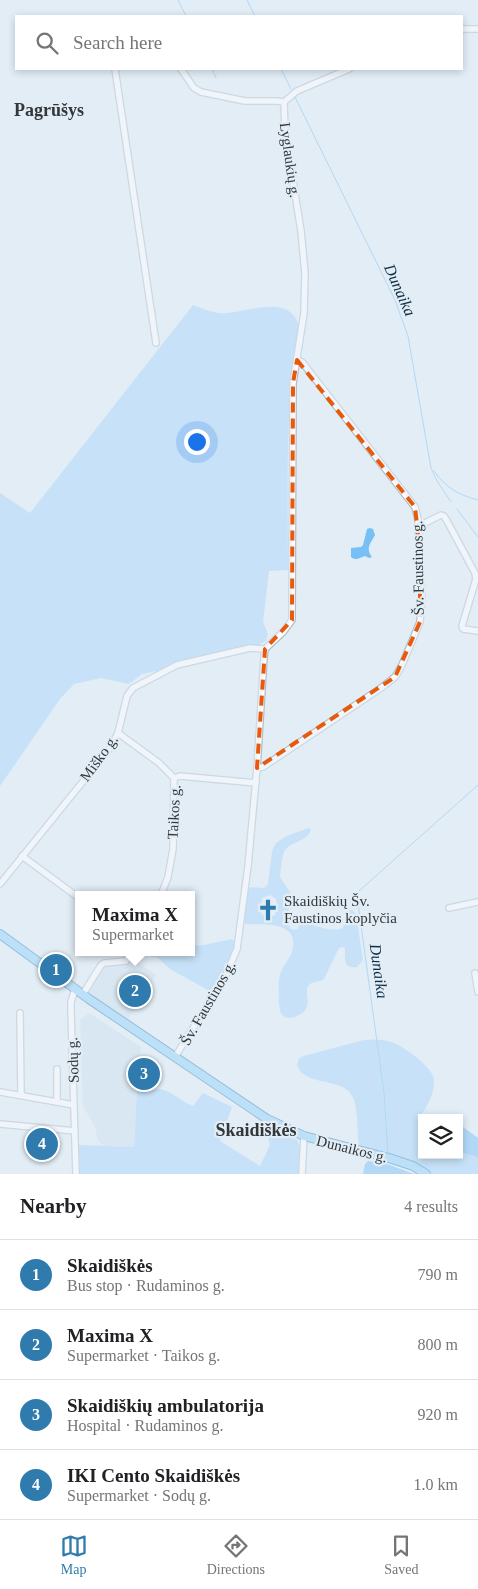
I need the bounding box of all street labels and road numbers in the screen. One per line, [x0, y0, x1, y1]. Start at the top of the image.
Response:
street label: Lyglaukių g. [277, 121, 303, 199]
street label: Šv. Faustinos g. [409, 520, 427, 616]
street label: Miško g. [77, 732, 121, 784]
street label: Taikos g. [165, 784, 183, 840]
street label: Šv. Faustinos g. [177, 958, 239, 1048]
street label: Sodų g. [64, 1037, 82, 1083]
street label: Dunaikos g. [315, 1132, 389, 1166]

